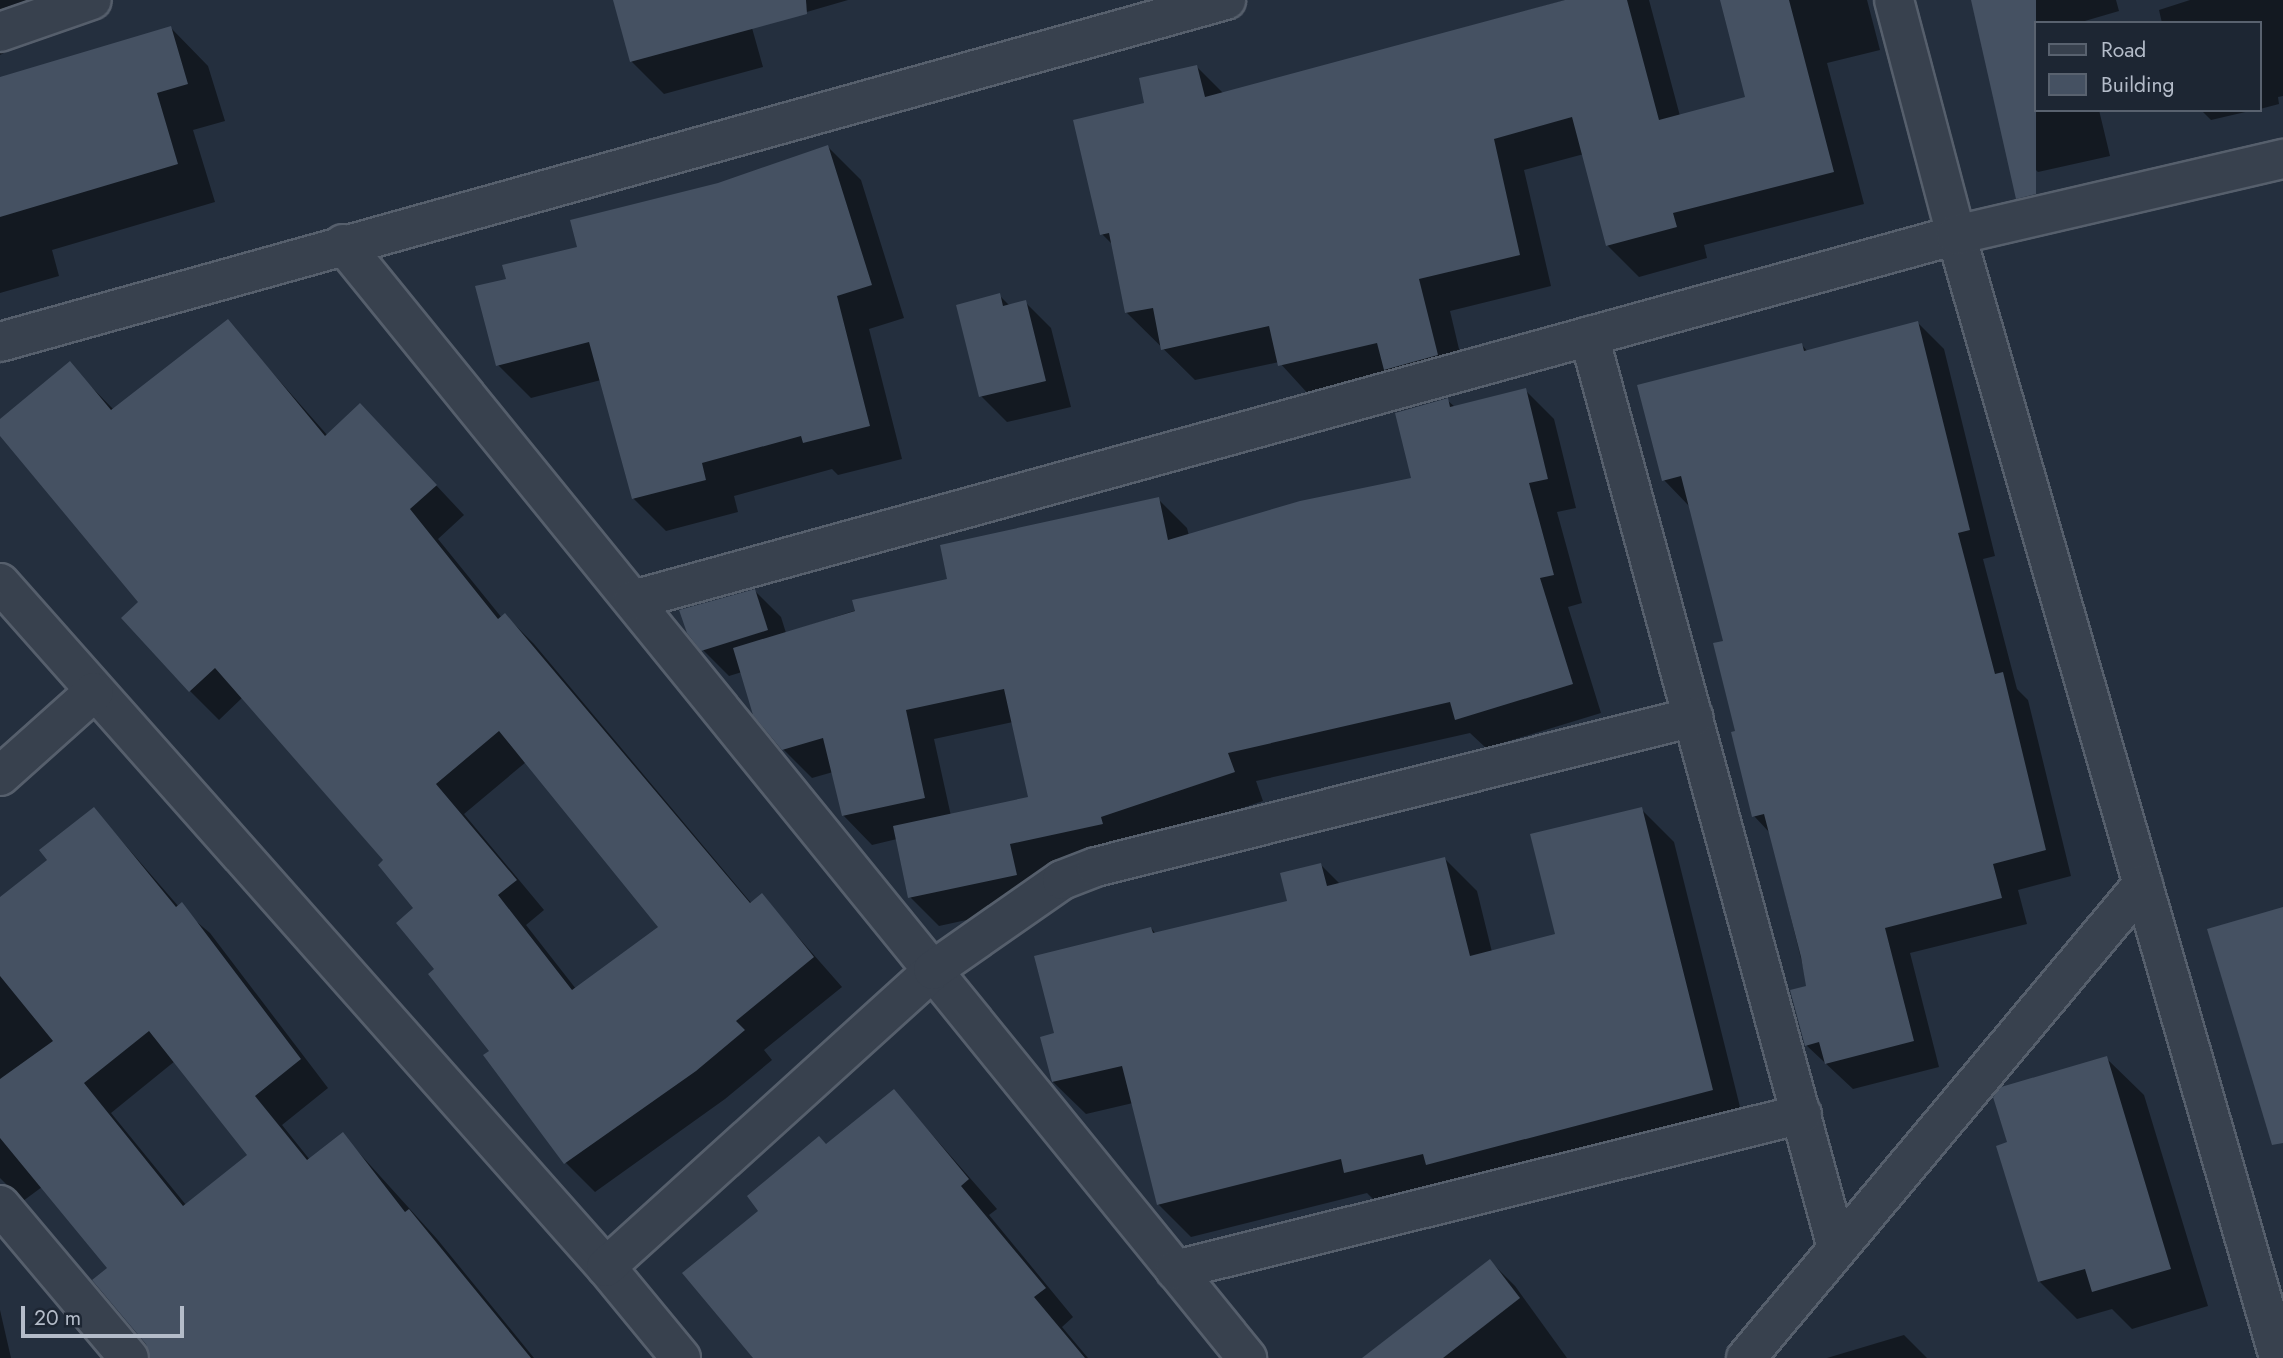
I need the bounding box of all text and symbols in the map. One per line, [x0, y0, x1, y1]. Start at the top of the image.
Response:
legend [2035, 21, 2262, 112]
text: Road [2101, 35, 2146, 65]
text: Building [2101, 70, 2174, 100]
scale bar [24, 1292, 187, 1336]
text: 20 m [34, 1303, 81, 1333]

